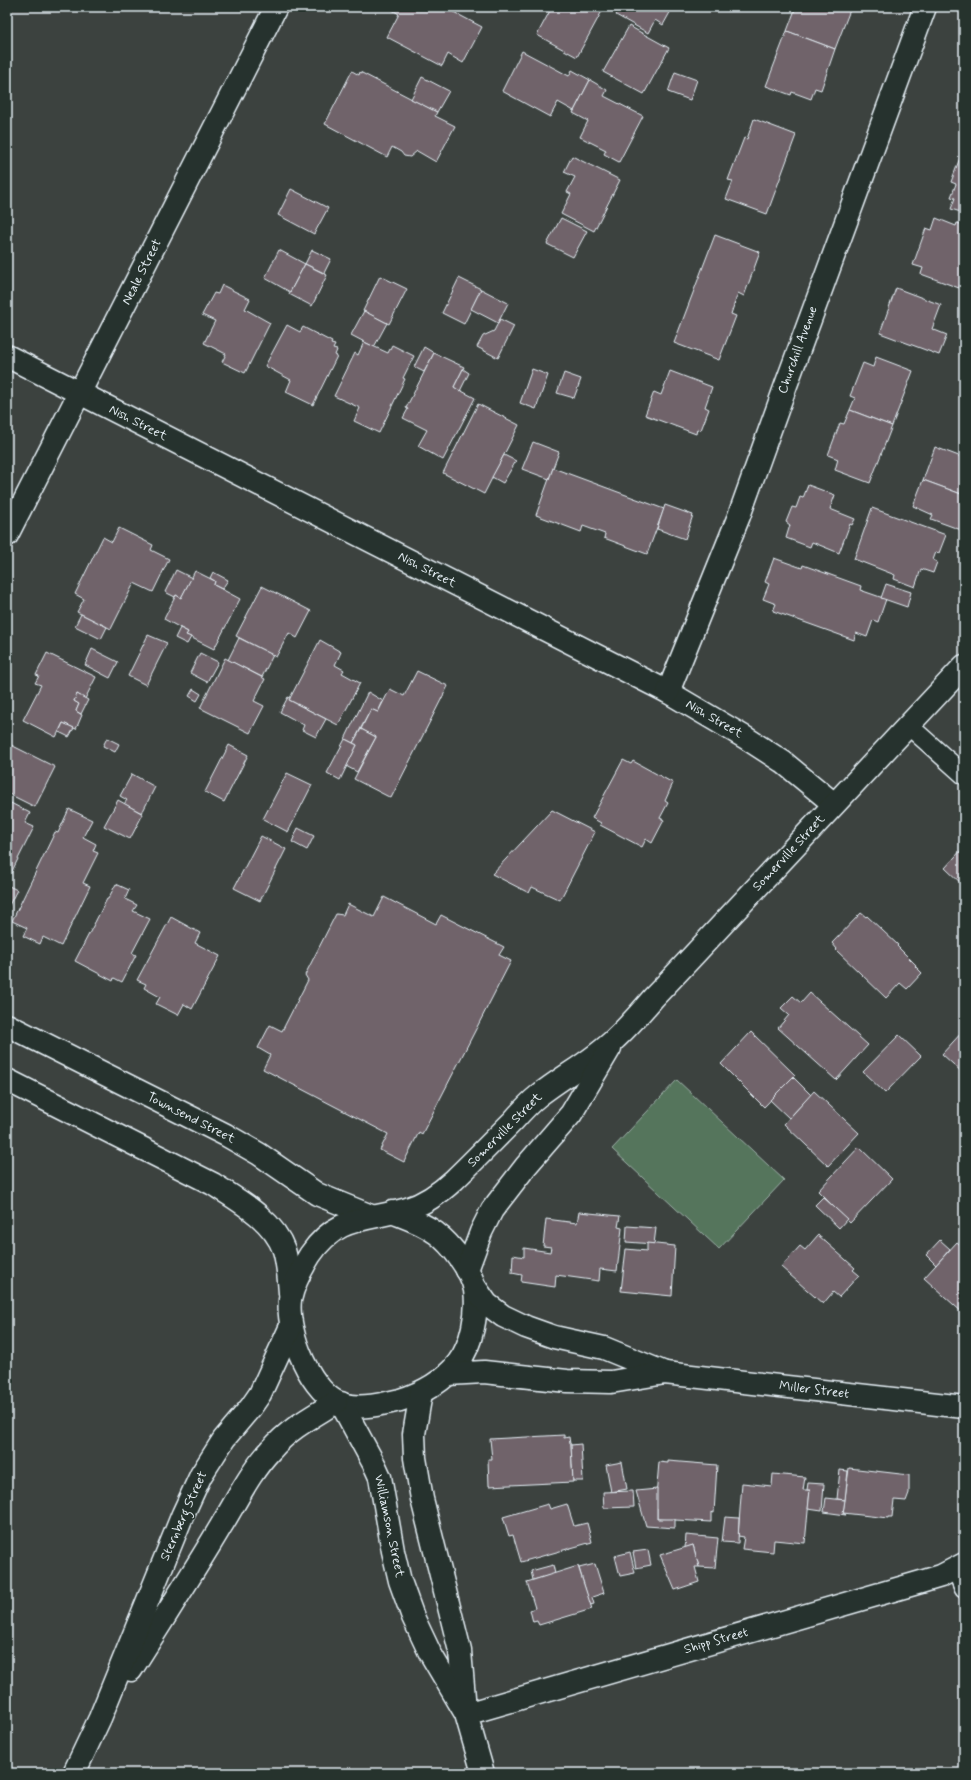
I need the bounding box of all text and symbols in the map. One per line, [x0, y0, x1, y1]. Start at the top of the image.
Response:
street label: Neale Street [118, 236, 166, 308]
street label: Churchill Avenue [774, 304, 822, 396]
street label: Nish Street [106, 401, 170, 445]
street label: Nish Street [395, 548, 459, 592]
street label: Nish Street [682, 696, 746, 742]
street label: Somerville Street [749, 811, 829, 895]
street label: Townsend Street [144, 1088, 238, 1148]
street label: Somerville Street [464, 1089, 546, 1171]
street label: Miller Street [778, 1377, 850, 1403]
street label: Sternberg Street [157, 1469, 213, 1564]
street label: Williamson Street [370, 1473, 408, 1579]
street label: Shipp Street [682, 1624, 750, 1658]

